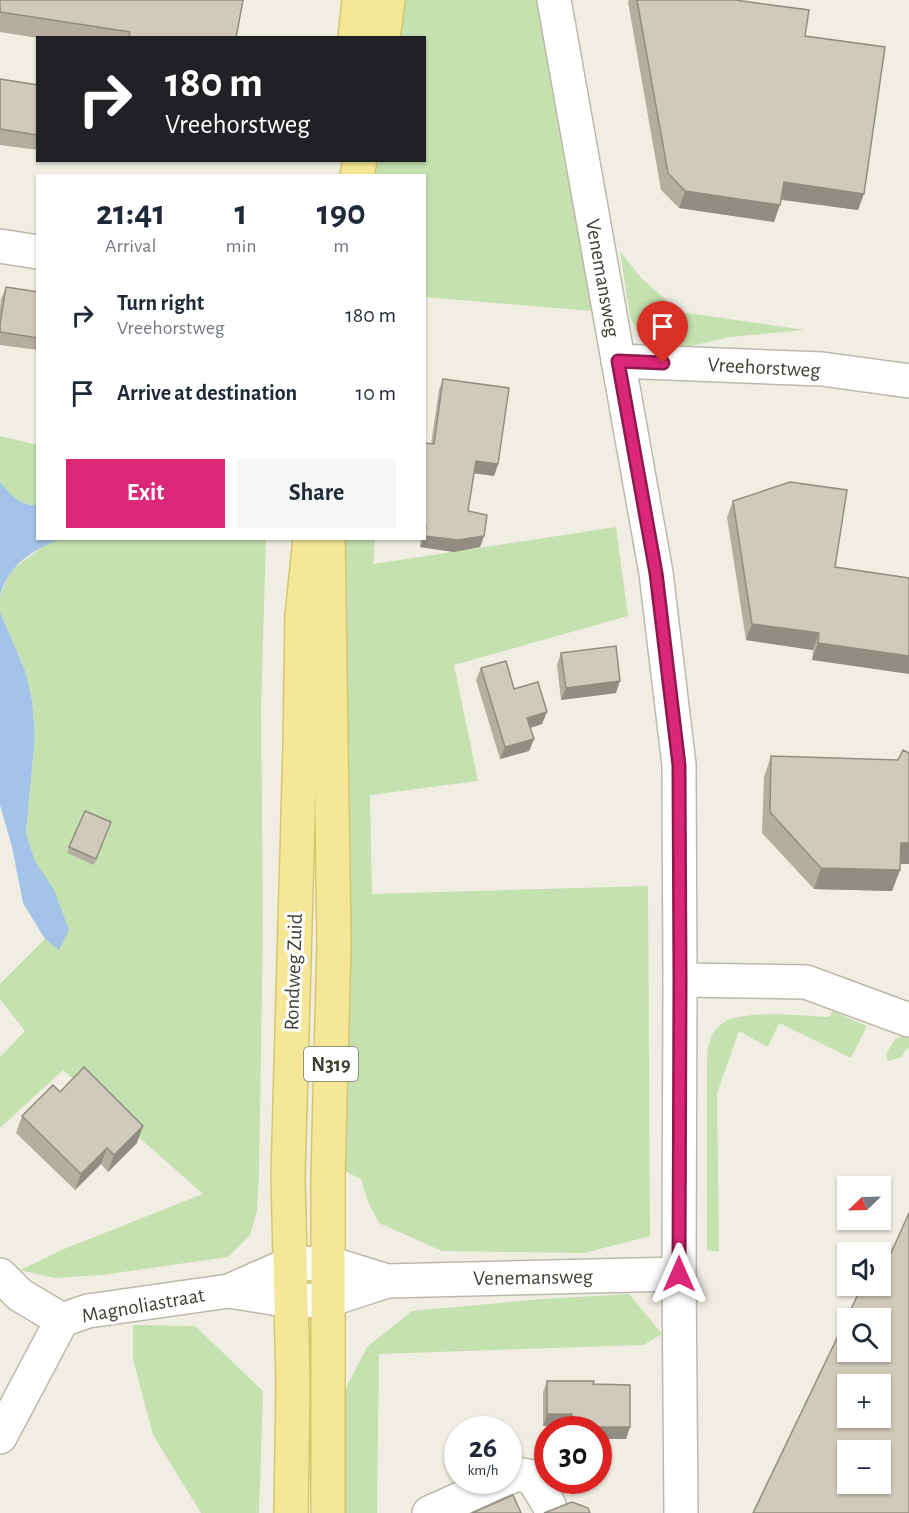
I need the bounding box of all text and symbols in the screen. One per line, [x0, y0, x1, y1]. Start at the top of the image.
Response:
icon: right [66, 60, 144, 138]
text: 180 m [165, 62, 263, 104]
text: Vreehorstweg [165, 111, 310, 138]
text: 21:41 [96, 195, 165, 231]
text: 1 [235, 195, 248, 231]
text: 190 [317, 195, 366, 231]
street label: Venemansweg [582, 217, 623, 340]
text: Arrival [105, 236, 156, 256]
text: min [225, 236, 257, 256]
text: m [333, 236, 349, 256]
text: Turn right [117, 292, 204, 314]
icon: right [66, 299, 99, 332]
pin [637, 301, 688, 363]
text: 180 m [345, 304, 396, 326]
icon: arrive [646, 310, 679, 343]
text: Vreehorstweg [117, 318, 224, 338]
street label: Vreehorstweg [707, 354, 822, 381]
icon: arrive [66, 377, 99, 410]
text: Arrive at destination [117, 382, 297, 404]
text: 10 m [356, 382, 396, 404]
button: Exit [66, 459, 225, 528]
button: Share [237, 459, 396, 528]
street label: Rondweg Zuid [281, 913, 306, 1031]
road number: N319 [304, 1047, 358, 1081]
north arrow [837, 1176, 891, 1230]
map controls [837, 1176, 891, 1494]
position arrow [647, 1242, 711, 1306]
button: sound [837, 1242, 891, 1296]
street label: Venemansweg [473, 1266, 594, 1289]
street label: Magnoliastraat [80, 1284, 207, 1327]
button: search [837, 1308, 891, 1362]
button: + [837, 1374, 891, 1428]
speed limit sign: 30 [534, 1416, 612, 1494]
text: 26 [469, 1433, 497, 1463]
button: − [837, 1440, 891, 1494]
text: km/h [468, 1463, 498, 1478]

